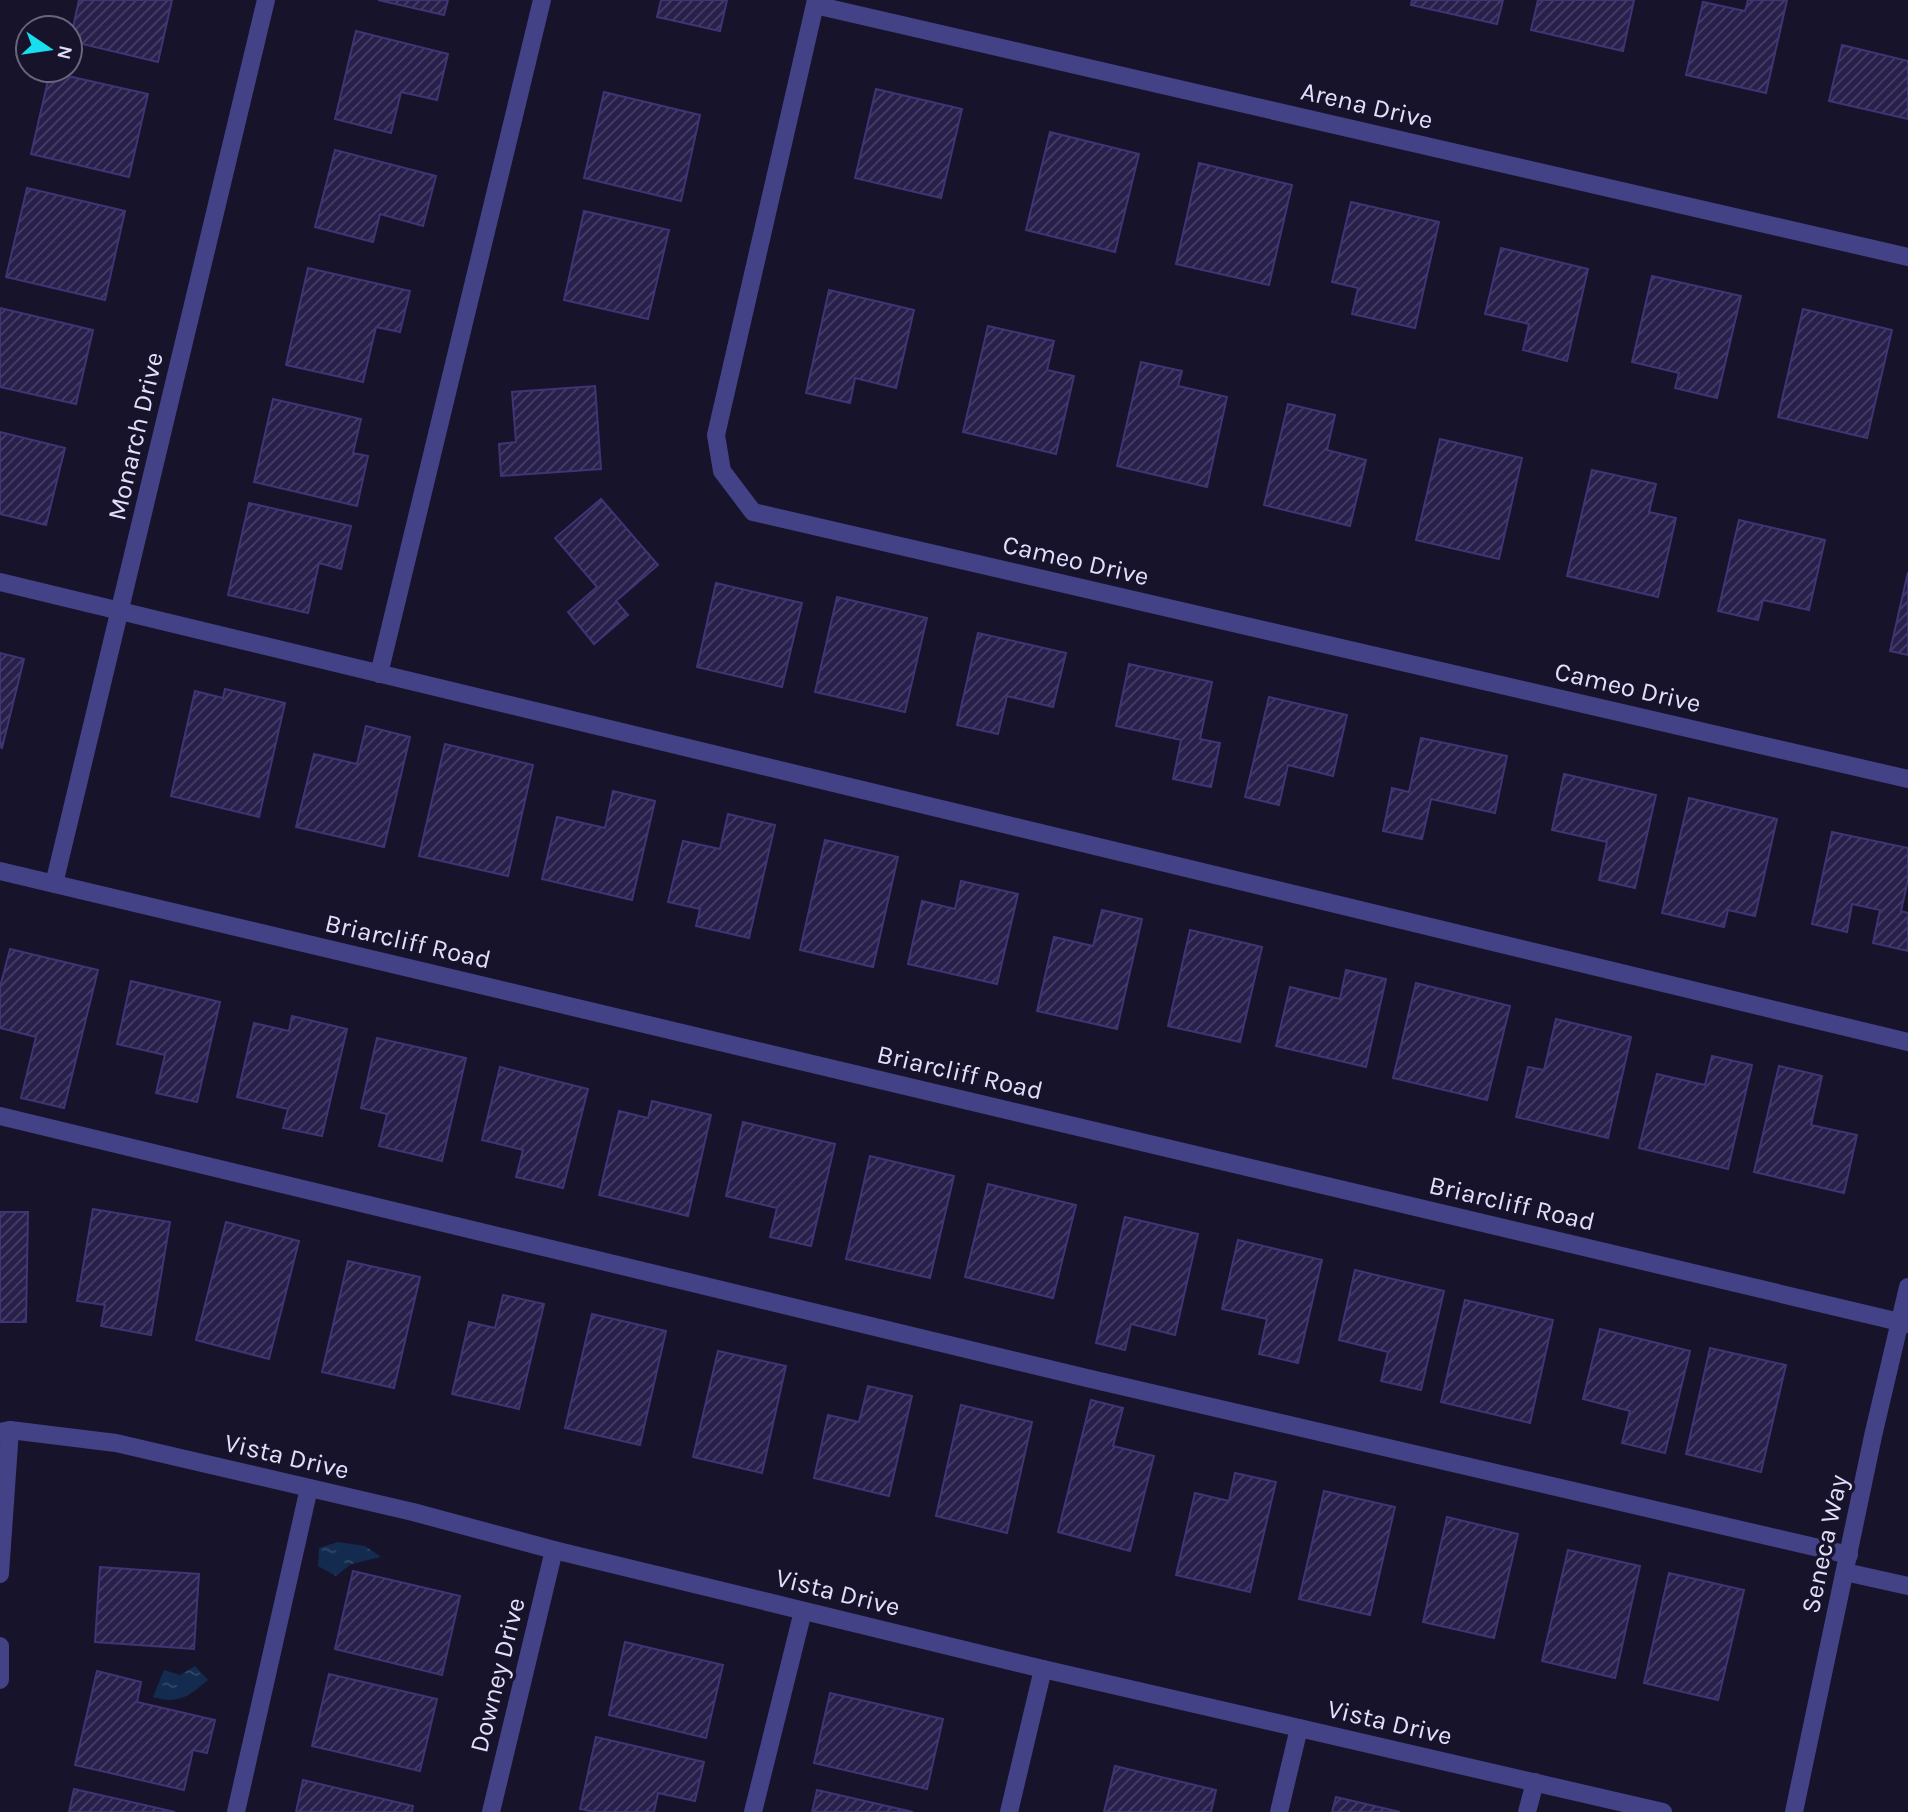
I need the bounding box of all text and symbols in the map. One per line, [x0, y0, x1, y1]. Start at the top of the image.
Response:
north arrow [14, 14, 84, 84]
text: N [52, 43, 77, 62]
street label: Arena Drive [1298, 75, 1436, 136]
street label: Monarch Drive [101, 349, 170, 523]
street label: Cameo Drive [1000, 529, 1152, 592]
street label: Cameo Drive [1552, 656, 1704, 719]
street label: Briarcliff Road [322, 907, 494, 976]
street label: Briarcliff Road [874, 1038, 1046, 1107]
street label: Briarcliff Road [1426, 1169, 1598, 1238]
street label: Vista Drive [222, 1427, 352, 1486]
street label: Seneca Way [1795, 1472, 1854, 1616]
street label: Vista Drive [773, 1562, 903, 1623]
street label: Downey Drive [463, 1595, 532, 1756]
street label: Vista Drive [1325, 1693, 1455, 1752]

